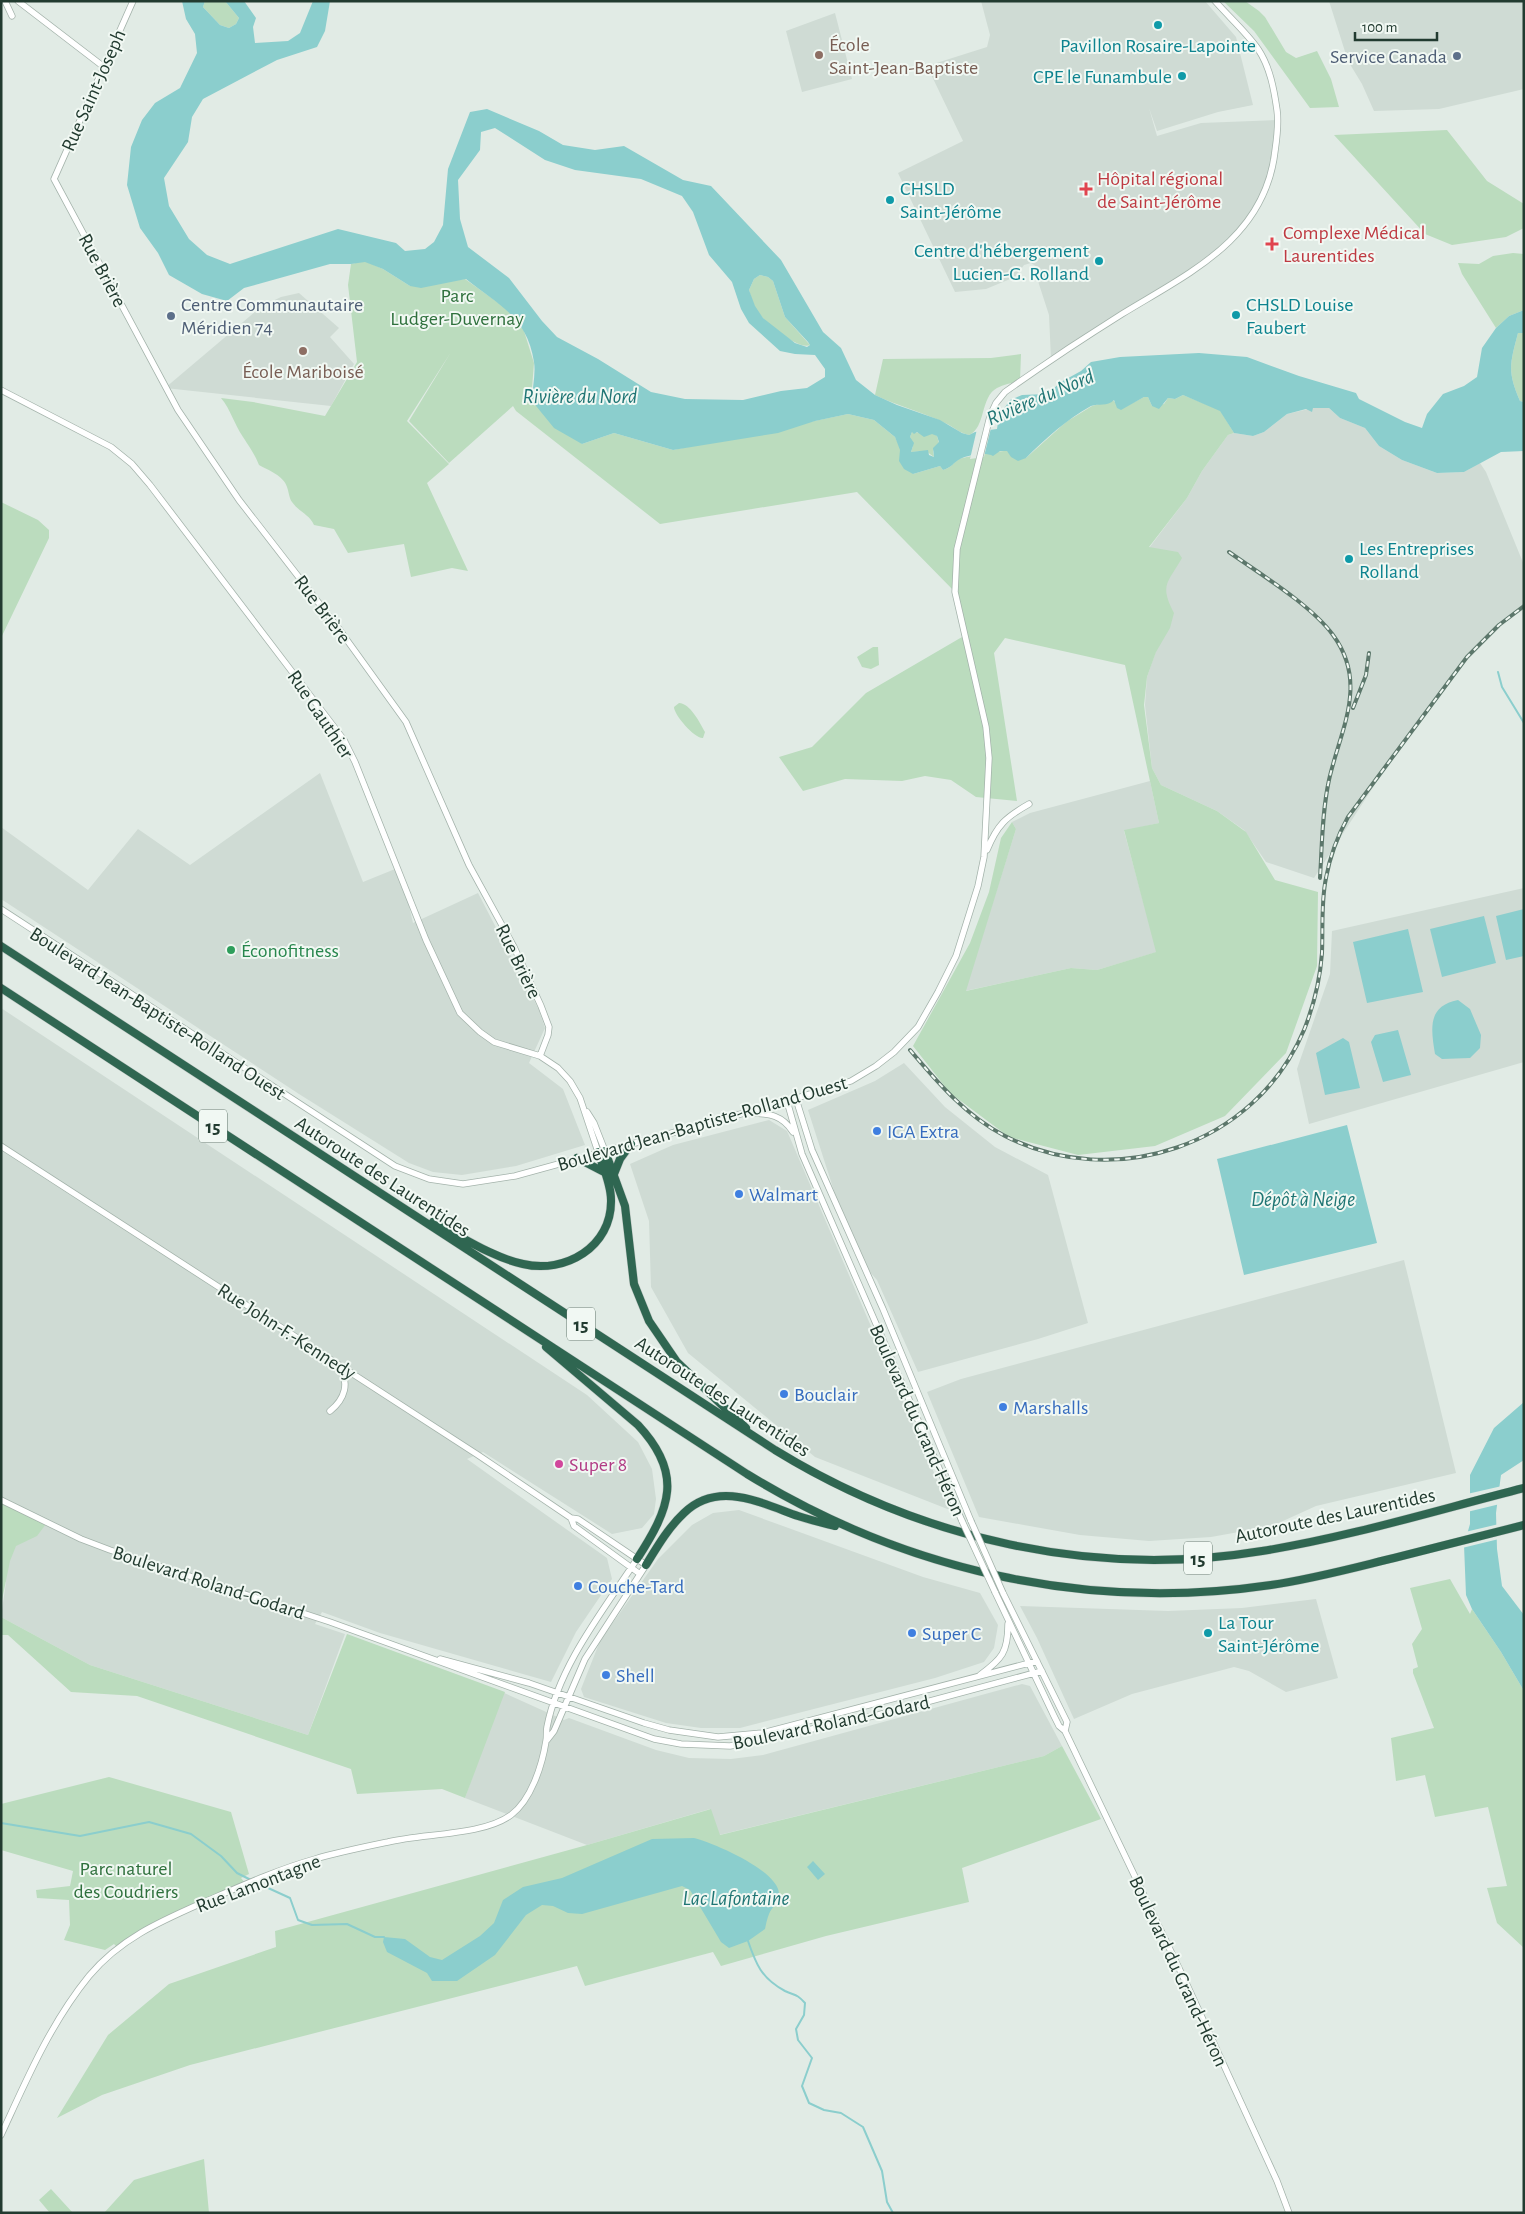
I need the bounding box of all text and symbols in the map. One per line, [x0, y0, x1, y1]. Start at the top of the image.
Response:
scale bar [1355, 10, 1438, 42]
marker: Pavillon Rosaire-Lapointe [1152, 19, 1164, 31]
text: 100 m [1362, 20, 1397, 35]
street label: Rue Saint-Joseph [58, 26, 130, 154]
place label: École Saint-Jean-Baptiste [829, 34, 978, 78]
place label: Pavillon Rosaire-Lapointe [1060, 36, 1256, 56]
place label: Service Canada [1330, 47, 1447, 67]
marker: École Saint-Jean-Baptiste [813, 49, 825, 61]
marker: Service Canada [1451, 50, 1463, 62]
place label: CPE le Funambule [1033, 67, 1172, 87]
marker: CPE le Funambule [1176, 70, 1188, 82]
place label: Hôpital régional de Saint-Jérôme [1097, 169, 1223, 212]
place label: CHSLD Saint-Jérôme [900, 179, 1001, 222]
marker: Hôpital régional de Saint-Jérôme [1079, 182, 1093, 196]
marker: CHSLD Saint-Jérôme [884, 194, 896, 206]
place label: Complexe Médical Laurentides [1283, 223, 1425, 266]
street label: Rue Brière [74, 230, 130, 311]
marker: Complexe Médical Laurentides [1265, 237, 1279, 251]
place label: Centre d'hébergement Lucien-G. Rolland [914, 241, 1090, 284]
marker: Centre d'hébergement Lucien-G. Rolland [1093, 255, 1105, 267]
park label: Parc Ludger-Duvernay [390, 286, 524, 329]
place label: Centre Communautaire Méridien 74 [181, 295, 363, 338]
place label: CHSLD Louise Faubert [1246, 295, 1354, 338]
marker: CHSLD Louise Faubert [1230, 309, 1242, 321]
marker: Centre Communautaire Méridien 74 [165, 310, 177, 322]
marker: École Mariboisé [297, 345, 309, 357]
place label: École Mariboisé [242, 361, 364, 382]
water label: Rivière du Nord [983, 365, 1097, 430]
water label: Rivière du Nord [523, 386, 637, 407]
place label: Les Entreprises Rolland [1359, 539, 1474, 582]
marker: Les Entreprises Rolland [1343, 553, 1355, 565]
street label: Rue Brière [290, 572, 354, 648]
street label: Rue Gauthier [283, 667, 357, 763]
street label: Rue Brière [492, 921, 545, 1002]
street label: Boulevard Jean-Baptiste-Rolland Ouest [26, 924, 289, 1104]
place label: Éconofitness [241, 940, 339, 961]
marker: Éconofitness [225, 944, 237, 956]
street label: Boulevard Jean-Baptiste-Rolland Ouest [555, 1073, 850, 1175]
road number: 15 [199, 1110, 227, 1142]
street label: Autoroute des Laurentides [291, 1113, 474, 1241]
place label: IGA Extra [887, 1122, 959, 1142]
marker: IGA Extra [871, 1125, 883, 1137]
place label: Walmart [749, 1185, 818, 1205]
marker: Walmart [733, 1188, 745, 1200]
water label: Dépôt à Neige [1251, 1189, 1355, 1211]
street label: Rue John-F.-Kennedy [214, 1280, 359, 1384]
road number: 15 [567, 1308, 595, 1340]
street label: Boulevard du Grand-Héron [866, 1321, 968, 1519]
street label: Autoroute des Laurentides [631, 1333, 814, 1461]
place label: Bouclair [794, 1385, 858, 1405]
marker: Bouclair [778, 1388, 790, 1400]
place label: Marshalls [1013, 1398, 1088, 1418]
marker: Marshalls [997, 1401, 1009, 1413]
place label: Super 8 [569, 1455, 627, 1475]
marker: Super 8 [553, 1458, 565, 1470]
street label: Autoroute des Laurentides [1233, 1485, 1437, 1547]
street label: Boulevard Roland-Godard [110, 1542, 307, 1623]
road number: 15 [1184, 1542, 1212, 1575]
place label: Couche-Tard [588, 1577, 684, 1597]
marker: Couche-Tard [572, 1580, 584, 1592]
place label: La Tour Saint-Jérôme [1218, 1613, 1319, 1656]
place label: Super C [922, 1624, 981, 1644]
marker: Super C [906, 1627, 918, 1639]
marker: La Tour Saint-Jérôme [1202, 1627, 1214, 1639]
place label: Shell [616, 1666, 655, 1686]
marker: Shell [600, 1669, 612, 1681]
street label: Boulevard Roland-Godard [731, 1692, 931, 1754]
street label: Rue Lamontagne [193, 1851, 323, 1917]
park label: Parc naturel des Coudriers [73, 1859, 179, 1902]
street label: Boulevard du Grand-Héron [1125, 1873, 1231, 2070]
water label: Lac Lafontaine [683, 1888, 789, 1909]

